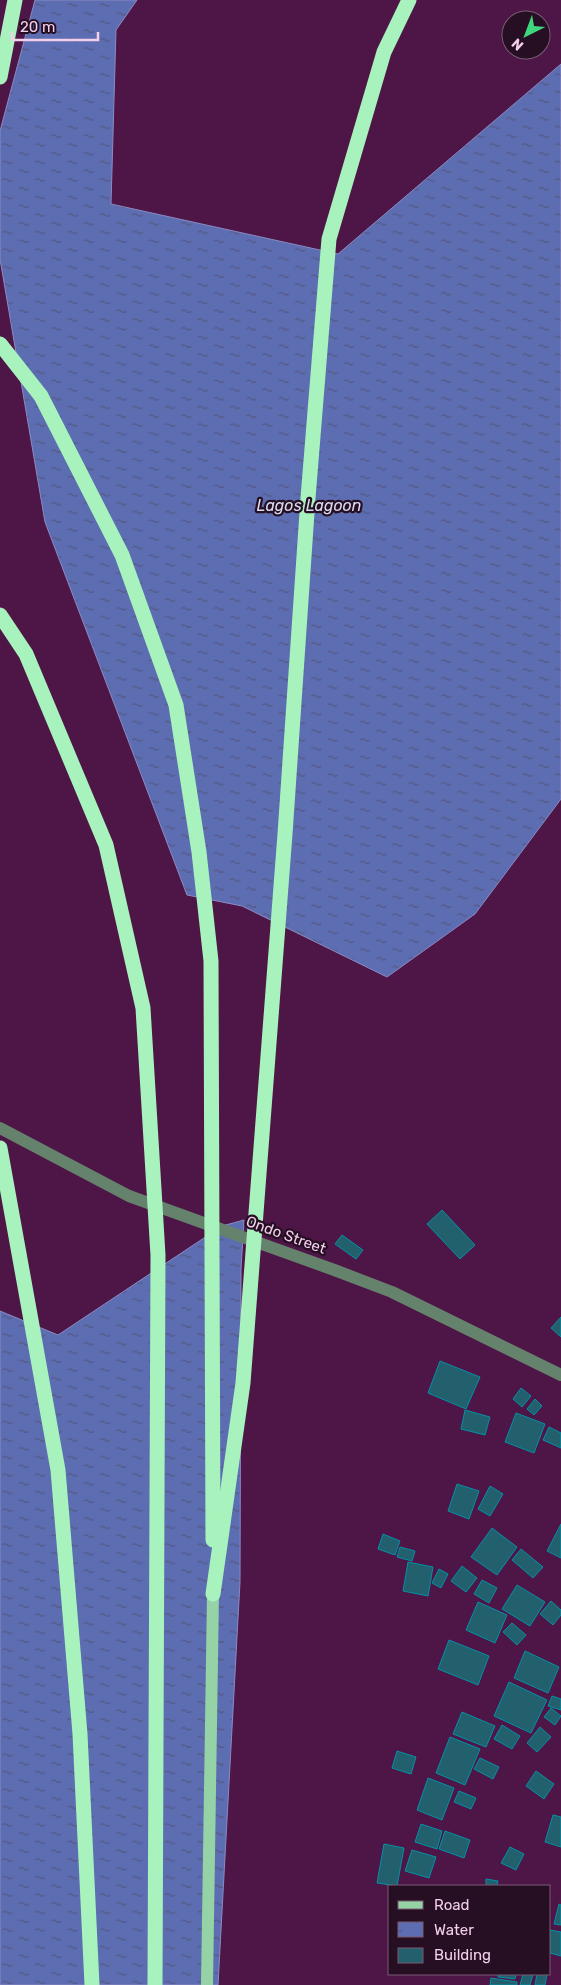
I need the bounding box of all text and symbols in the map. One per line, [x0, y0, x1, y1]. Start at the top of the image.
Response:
scale bar [12, 10, 99, 42]
north arrow [501, 10, 551, 60]
text: 20 m [20, 18, 55, 36]
text: N [508, 35, 527, 54]
water label: Lagos Lagoon [257, 496, 361, 515]
street label: Ondo Street [244, 1212, 329, 1258]
legend [388, 1885, 551, 1975]
text: Road [434, 1896, 470, 1914]
text: Water [434, 1921, 474, 1939]
text: Building [434, 1946, 491, 1964]

